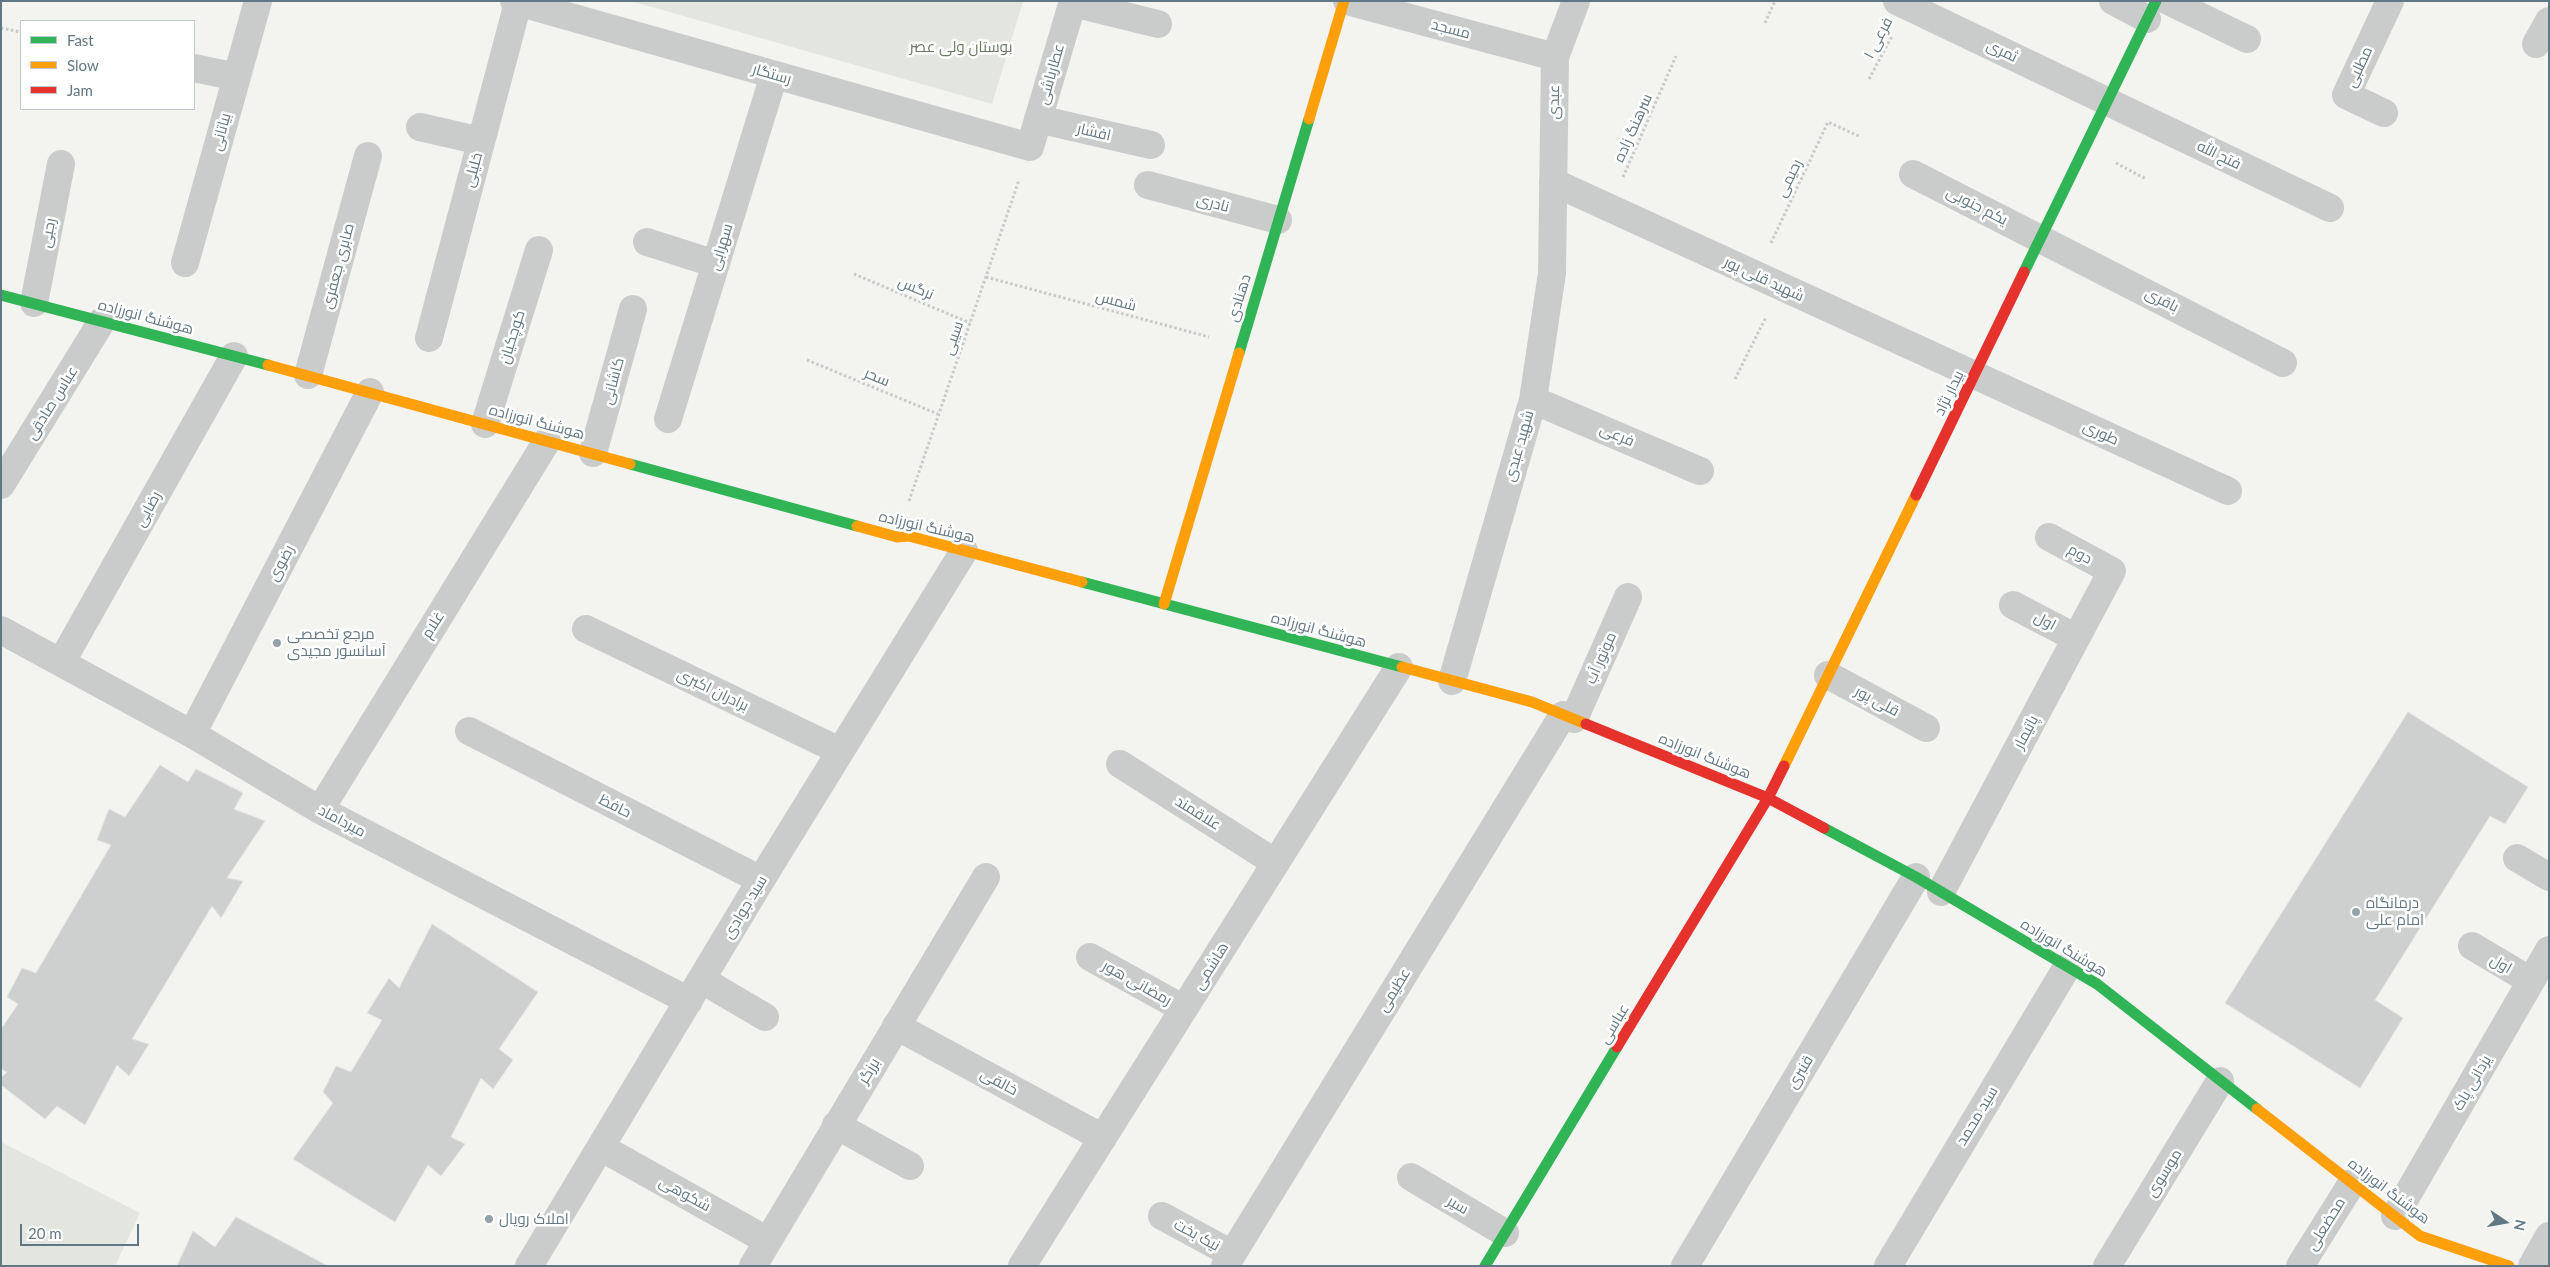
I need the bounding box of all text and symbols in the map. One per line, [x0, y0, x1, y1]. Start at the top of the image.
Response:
street label: فرعی ۱ [1860, 14, 1896, 62]
street label: مسجد [1430, 15, 1472, 43]
legend [20, 20, 195, 110]
text: Fast [67, 31, 94, 49]
street label: ثمری [1984, 36, 2020, 66]
park label: بوستان ولی عصر [910, 38, 1012, 56]
street label: عطارباشی [1034, 41, 1068, 107]
street label: مطلبی [2342, 44, 2376, 90]
text: Slow [67, 56, 99, 74]
street label: رستگار [750, 60, 794, 88]
text: Jam [67, 81, 93, 99]
street label: عبدی [1545, 84, 1563, 120]
street label: سرهنگ زاده [1610, 91, 1656, 165]
street label: بیاتانی [207, 111, 235, 153]
street label: افشار [1075, 119, 1113, 145]
street label: فتح الله [2194, 137, 2244, 173]
street label: خلیلی [460, 151, 486, 189]
street label: رحیمی [1772, 156, 1806, 200]
street label: یکم جنوبی [1943, 183, 2011, 229]
street label: نادری [1195, 190, 1231, 216]
street label: رجبی [36, 217, 60, 249]
street label: صابری جعفری [318, 221, 358, 311]
street label: سهرابی [705, 221, 737, 273]
street label: شهید قلی پور [1721, 253, 1807, 305]
street label: نرگس [895, 272, 937, 304]
street label: دهنادی [1223, 272, 1255, 324]
street label: باقری [2142, 284, 2182, 316]
street label: شمس [1094, 287, 1138, 315]
street label: هوشنگ انورزاده [96, 296, 196, 338]
street label: کوچکیان [495, 308, 529, 366]
street label: سیبی [939, 319, 967, 357]
street label: کاشانی [598, 356, 628, 406]
street label: عباس صادقی [22, 363, 82, 443]
street label: سحر [862, 364, 892, 390]
street label: بیدار نژاد [1930, 367, 1968, 419]
street label: هوشنگ انورزاده [487, 401, 587, 443]
street label: شهید عبدی [1500, 408, 1538, 484]
street label: طوری [2080, 417, 2122, 449]
street label: فرعی [1597, 420, 1637, 450]
street label: رضایی [131, 488, 165, 530]
street label: هوشنگ انورزاده [877, 507, 977, 547]
street label: دوم [2065, 540, 2095, 568]
street label: رضوی [264, 542, 298, 584]
street label: غلام [418, 608, 448, 642]
street label: اول [2031, 608, 2059, 634]
street label: هوشنگ انورزاده [1269, 609, 1369, 651]
place label: مرجع تخصصی آسانسور مجیدی [287, 625, 386, 660]
street label: موتور آب [1582, 629, 1620, 687]
marker: مرجع تخصصی آسانسور مجیدی [271, 637, 283, 649]
street label: برادران اکبری [674, 665, 752, 715]
street label: قلی پور [1852, 682, 1902, 720]
street label: پاتیمار [2010, 712, 2042, 752]
street label: هوشنگ انورزاده [1656, 729, 1754, 783]
street label: حافظ [596, 790, 634, 822]
street label: علاقمند [1172, 792, 1224, 834]
street label: میرداماد [315, 801, 369, 841]
street label: سید جوادی [719, 872, 771, 942]
place label: درمانگاه امام علی [2366, 894, 2424, 929]
marker: درمانگاه امام علی [2350, 906, 2362, 918]
street label: هوشنگ انورزاده [2017, 915, 2111, 981]
street label: هاشمی [1190, 939, 1232, 993]
street label: اول [2487, 951, 2515, 977]
street label: رمضانی هور [1099, 957, 1175, 1009]
street label: عظیمی [1374, 965, 1414, 1015]
street label: عباسی [1595, 1001, 1633, 1047]
street label: قنبری [1783, 1052, 1817, 1092]
street label: یزدانی پاک [2449, 1052, 2495, 1114]
street label: برزگر [854, 1055, 884, 1087]
street label: خالقی [977, 1065, 1021, 1099]
street label: سید محمد [1952, 1083, 2002, 1149]
street label: موسوی [2142, 1146, 2186, 1200]
street label: هوشنگ انورزاده [2344, 1154, 2434, 1228]
street label: شکوهی [656, 1173, 714, 1215]
street label: سیر [1444, 1192, 1472, 1218]
street label: محضعلی [2303, 1194, 2349, 1254]
north arrow [2480, 1197, 2530, 1247]
place label: املاک رویال [499, 1210, 569, 1228]
marker: املاک رویال [483, 1213, 495, 1225]
scale bar [22, 1214, 141, 1246]
street label: نیک بخت [1171, 1215, 1223, 1255]
text: N [2511, 1218, 2530, 1232]
text: 20 m [28, 1224, 62, 1242]

